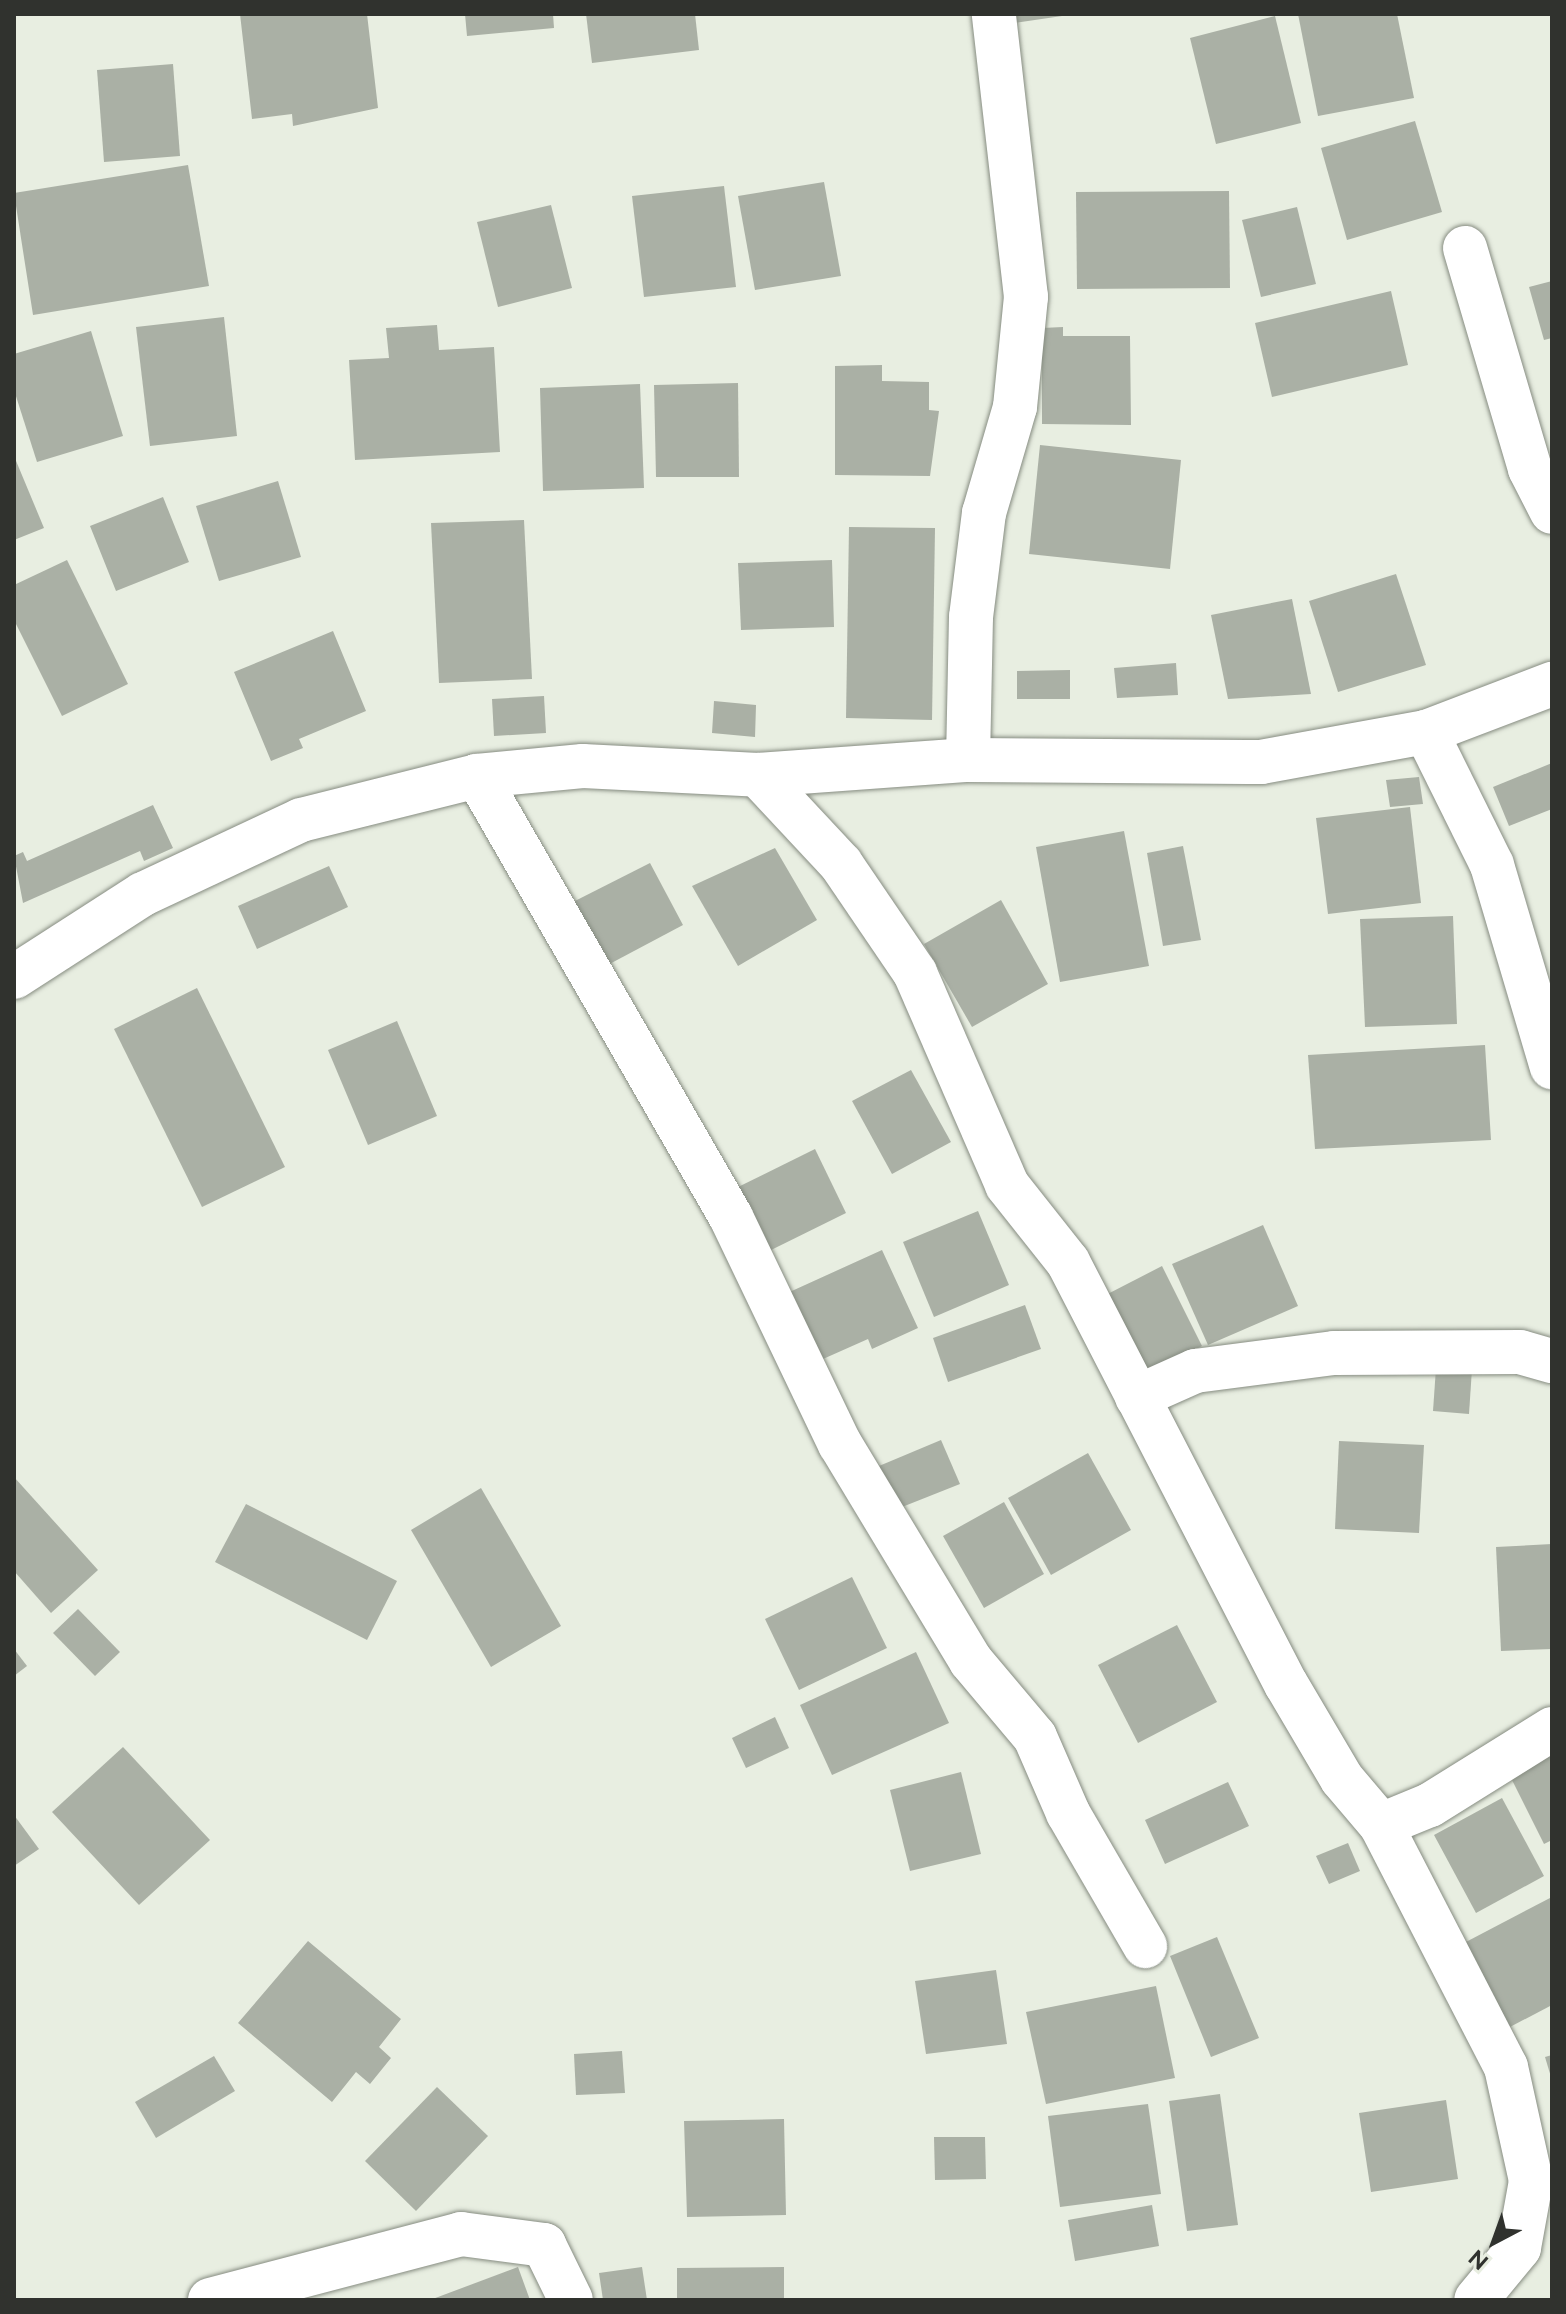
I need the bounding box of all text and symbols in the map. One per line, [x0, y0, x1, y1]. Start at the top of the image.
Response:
north arrow [1454, 2202, 1534, 2282]
text: N [1463, 2245, 1493, 2275]

